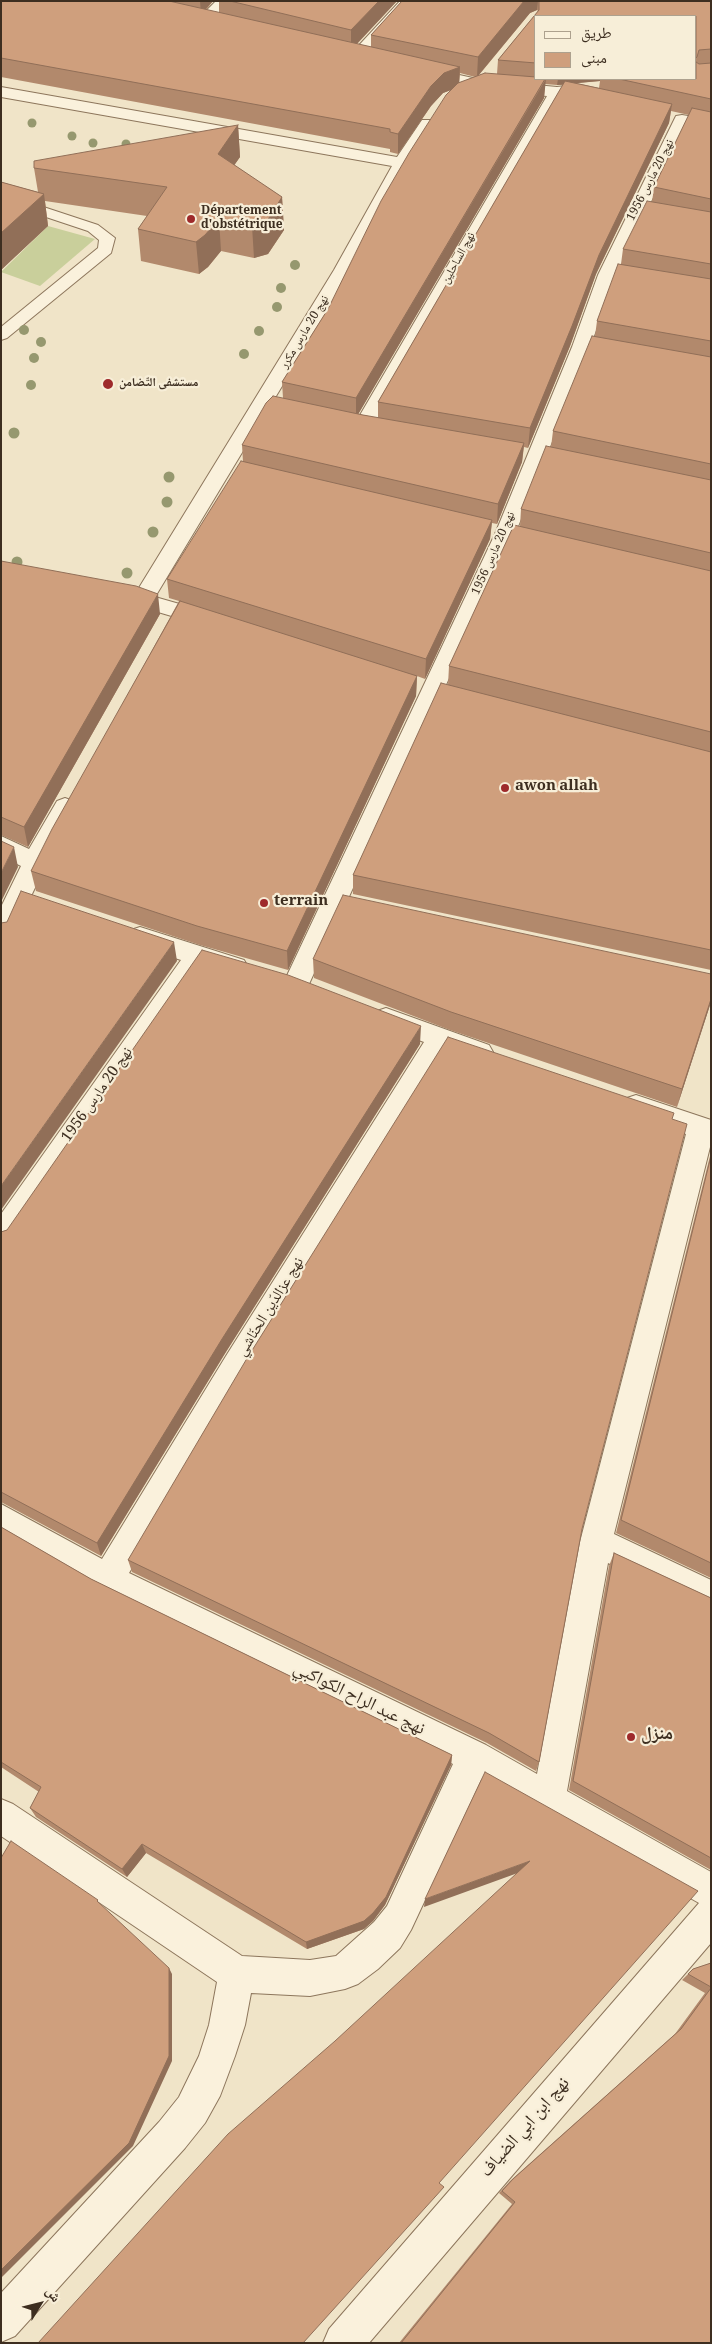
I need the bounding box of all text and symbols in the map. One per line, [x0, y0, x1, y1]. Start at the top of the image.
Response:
legend [534, 15, 697, 80]
text: طريق [581, 22, 612, 48]
text: مبنى [581, 47, 607, 73]
street label: نهج 20 مارس 1956 [625, 138, 679, 224]
place label: Département d'obstétrique [201, 205, 283, 233]
marker: Département d'obstétrique [185, 213, 197, 225]
street label: نهج الساحلين [440, 231, 480, 287]
street label: نهج 20 مارس مكرر [278, 294, 334, 372]
marker: مستشفى التّضامن [101, 377, 115, 391]
place label: مستشفى التّضامن [119, 377, 198, 391]
street label: نهج 20 مارس 1956 [470, 510, 520, 598]
place label: awon allah [515, 779, 598, 797]
marker: awon allah [499, 782, 511, 794]
place label: terrain [274, 894, 328, 912]
marker: terrain [258, 897, 270, 909]
street label: نهج 20 مارس 1956 [60, 1045, 138, 1147]
street label: نهج عزالدّين الحنّاشي [234, 1255, 310, 1361]
street label: نهج عبد الراح الكواكبي [289, 1660, 427, 1742]
place label: منزل [641, 1726, 673, 1748]
marker: منزل [625, 1731, 637, 1743]
street label: نهج ابن ابي الضياف [478, 2075, 576, 2183]
north arrow [15, 2279, 65, 2329]
text: ش [38, 2282, 66, 2308]

